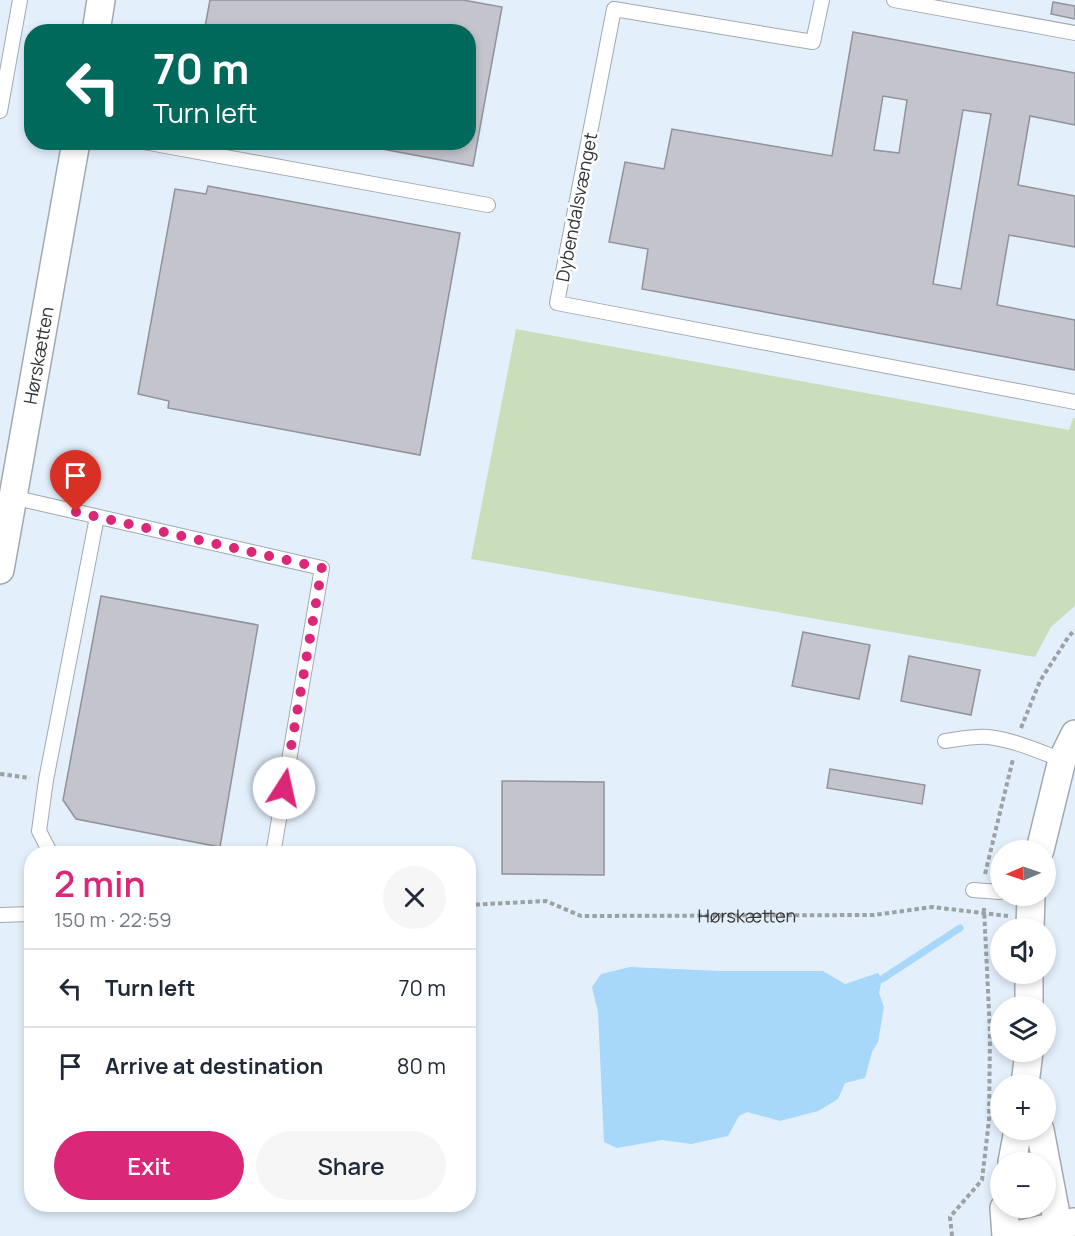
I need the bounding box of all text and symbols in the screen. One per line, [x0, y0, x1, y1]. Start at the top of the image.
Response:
text: 70 m [153, 39, 249, 97]
icon: left [54, 48, 132, 126]
text: Turn left [153, 94, 257, 131]
street label: Dybendalsvænget [550, 130, 602, 284]
street label: Hørskætten [18, 305, 59, 406]
pin [50, 450, 101, 512]
icon: arrive [59, 459, 92, 492]
position arrow [252, 756, 316, 820]
north arrow [990, 840, 1056, 906]
map controls [990, 840, 1056, 1218]
text: 2 min [54, 859, 146, 908]
button: close [383, 866, 446, 929]
street label: Hørskætten [697, 903, 796, 928]
text: 150 m · 22:59 [54, 906, 172, 933]
button: sound [990, 918, 1056, 984]
icon: left [54, 972, 87, 1005]
text: Turn left [105, 973, 195, 1003]
text: 70 m [398, 973, 446, 1003]
button: layers [990, 996, 1056, 1062]
icon: arrive [54, 1050, 87, 1083]
text: Arrive at destination [105, 1051, 323, 1081]
text: 80 m [397, 1051, 446, 1081]
button: + [990, 1074, 1056, 1140]
button: Exit [54, 1131, 244, 1200]
button: Share [256, 1131, 446, 1200]
button: − [990, 1152, 1056, 1218]

